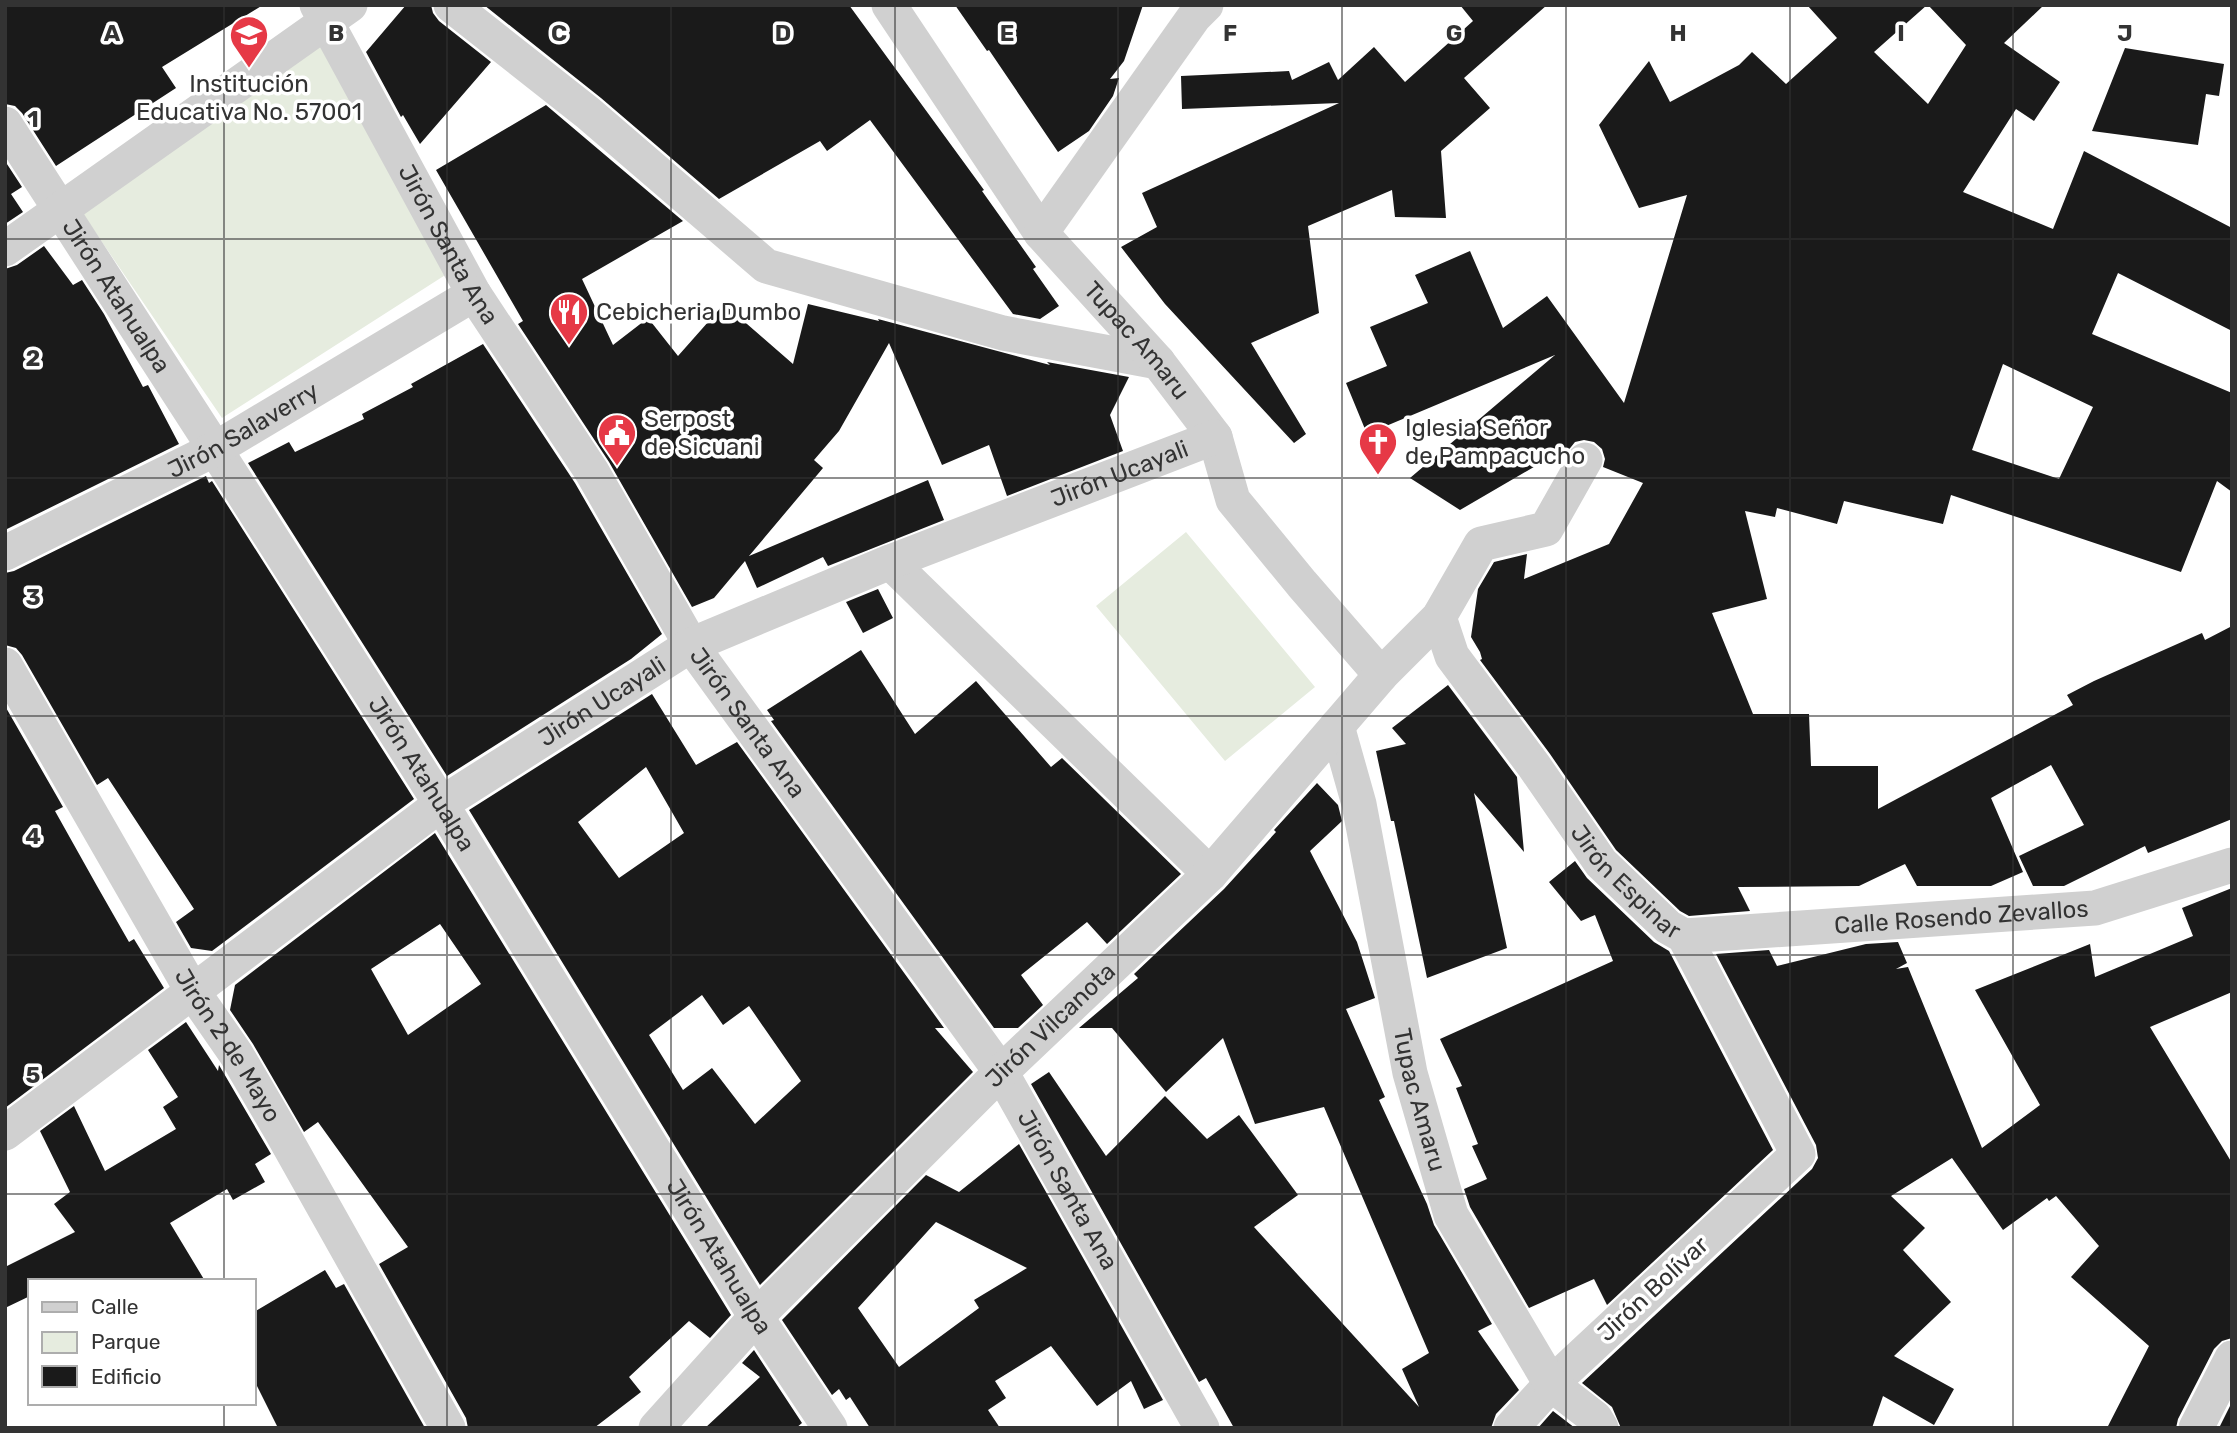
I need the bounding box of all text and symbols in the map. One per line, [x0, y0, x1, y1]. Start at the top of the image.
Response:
school or university icon: Institución Educativa No. 57001 [228, 14, 270, 69]
text: A [104, 19, 121, 47]
text: B [328, 19, 344, 47]
text: C [551, 19, 567, 47]
text: D [775, 19, 791, 47]
text: E [1000, 19, 1014, 47]
text: F [1223, 19, 1237, 47]
text: G [1446, 19, 1462, 47]
text: H [1669, 19, 1687, 47]
text: I [1897, 19, 1905, 47]
text: J [2117, 19, 2133, 47]
place label: Institución Educativa No. 57001 [136, 70, 362, 126]
text: 1 [27, 105, 39, 133]
street label: Jirón Santa Ana [392, 160, 504, 330]
street label: Jirón Atahualpa [56, 214, 176, 378]
street label: Tupac Amaru [1078, 276, 1195, 405]
restaurant icon: Cebicheria Dumbo [548, 291, 590, 346]
place label: Cebicheria Dumbo [596, 298, 801, 326]
text: 2 [26, 344, 40, 372]
street label: Jirón Salaverry [163, 376, 324, 484]
place label: Serpost de Sicuani [644, 405, 760, 461]
public building icon: Serpost de Sicuani [596, 412, 638, 467]
place label: Iglesia Señor de Pampacucho [1405, 414, 1585, 470]
church icon: Iglesia Señor de Pampacucho [1357, 421, 1399, 476]
street label: Jirón Ucayali [1047, 435, 1192, 513]
text: 3 [25, 583, 41, 611]
street label: Jirón Santa Ana [684, 642, 811, 803]
street label: Jirón Ucayali [533, 651, 671, 752]
street label: Jirón Atahualpa [362, 692, 481, 856]
street label: Jirón Espinar [1565, 820, 1685, 945]
text: 4 [25, 822, 41, 850]
street label: Calle Rosendo Zevallos [1833, 894, 2089, 940]
street label: Jirón Vilcanota [980, 957, 1121, 1093]
street label: Jirón 2 de Mayo [169, 964, 287, 1127]
street label: Tupac Amaru [1388, 1026, 1452, 1174]
text: 5 [26, 1061, 41, 1089]
street label: Jirón Santa Ana [1012, 1105, 1124, 1275]
street label: Jirón Atahualpa [661, 1174, 778, 1340]
street label: Jirón Bolívar [1592, 1231, 1714, 1347]
legend [28, 1279, 256, 1405]
text: Calle [91, 1294, 139, 1319]
text: Parque [91, 1329, 161, 1354]
text: Edificio [91, 1364, 161, 1389]

